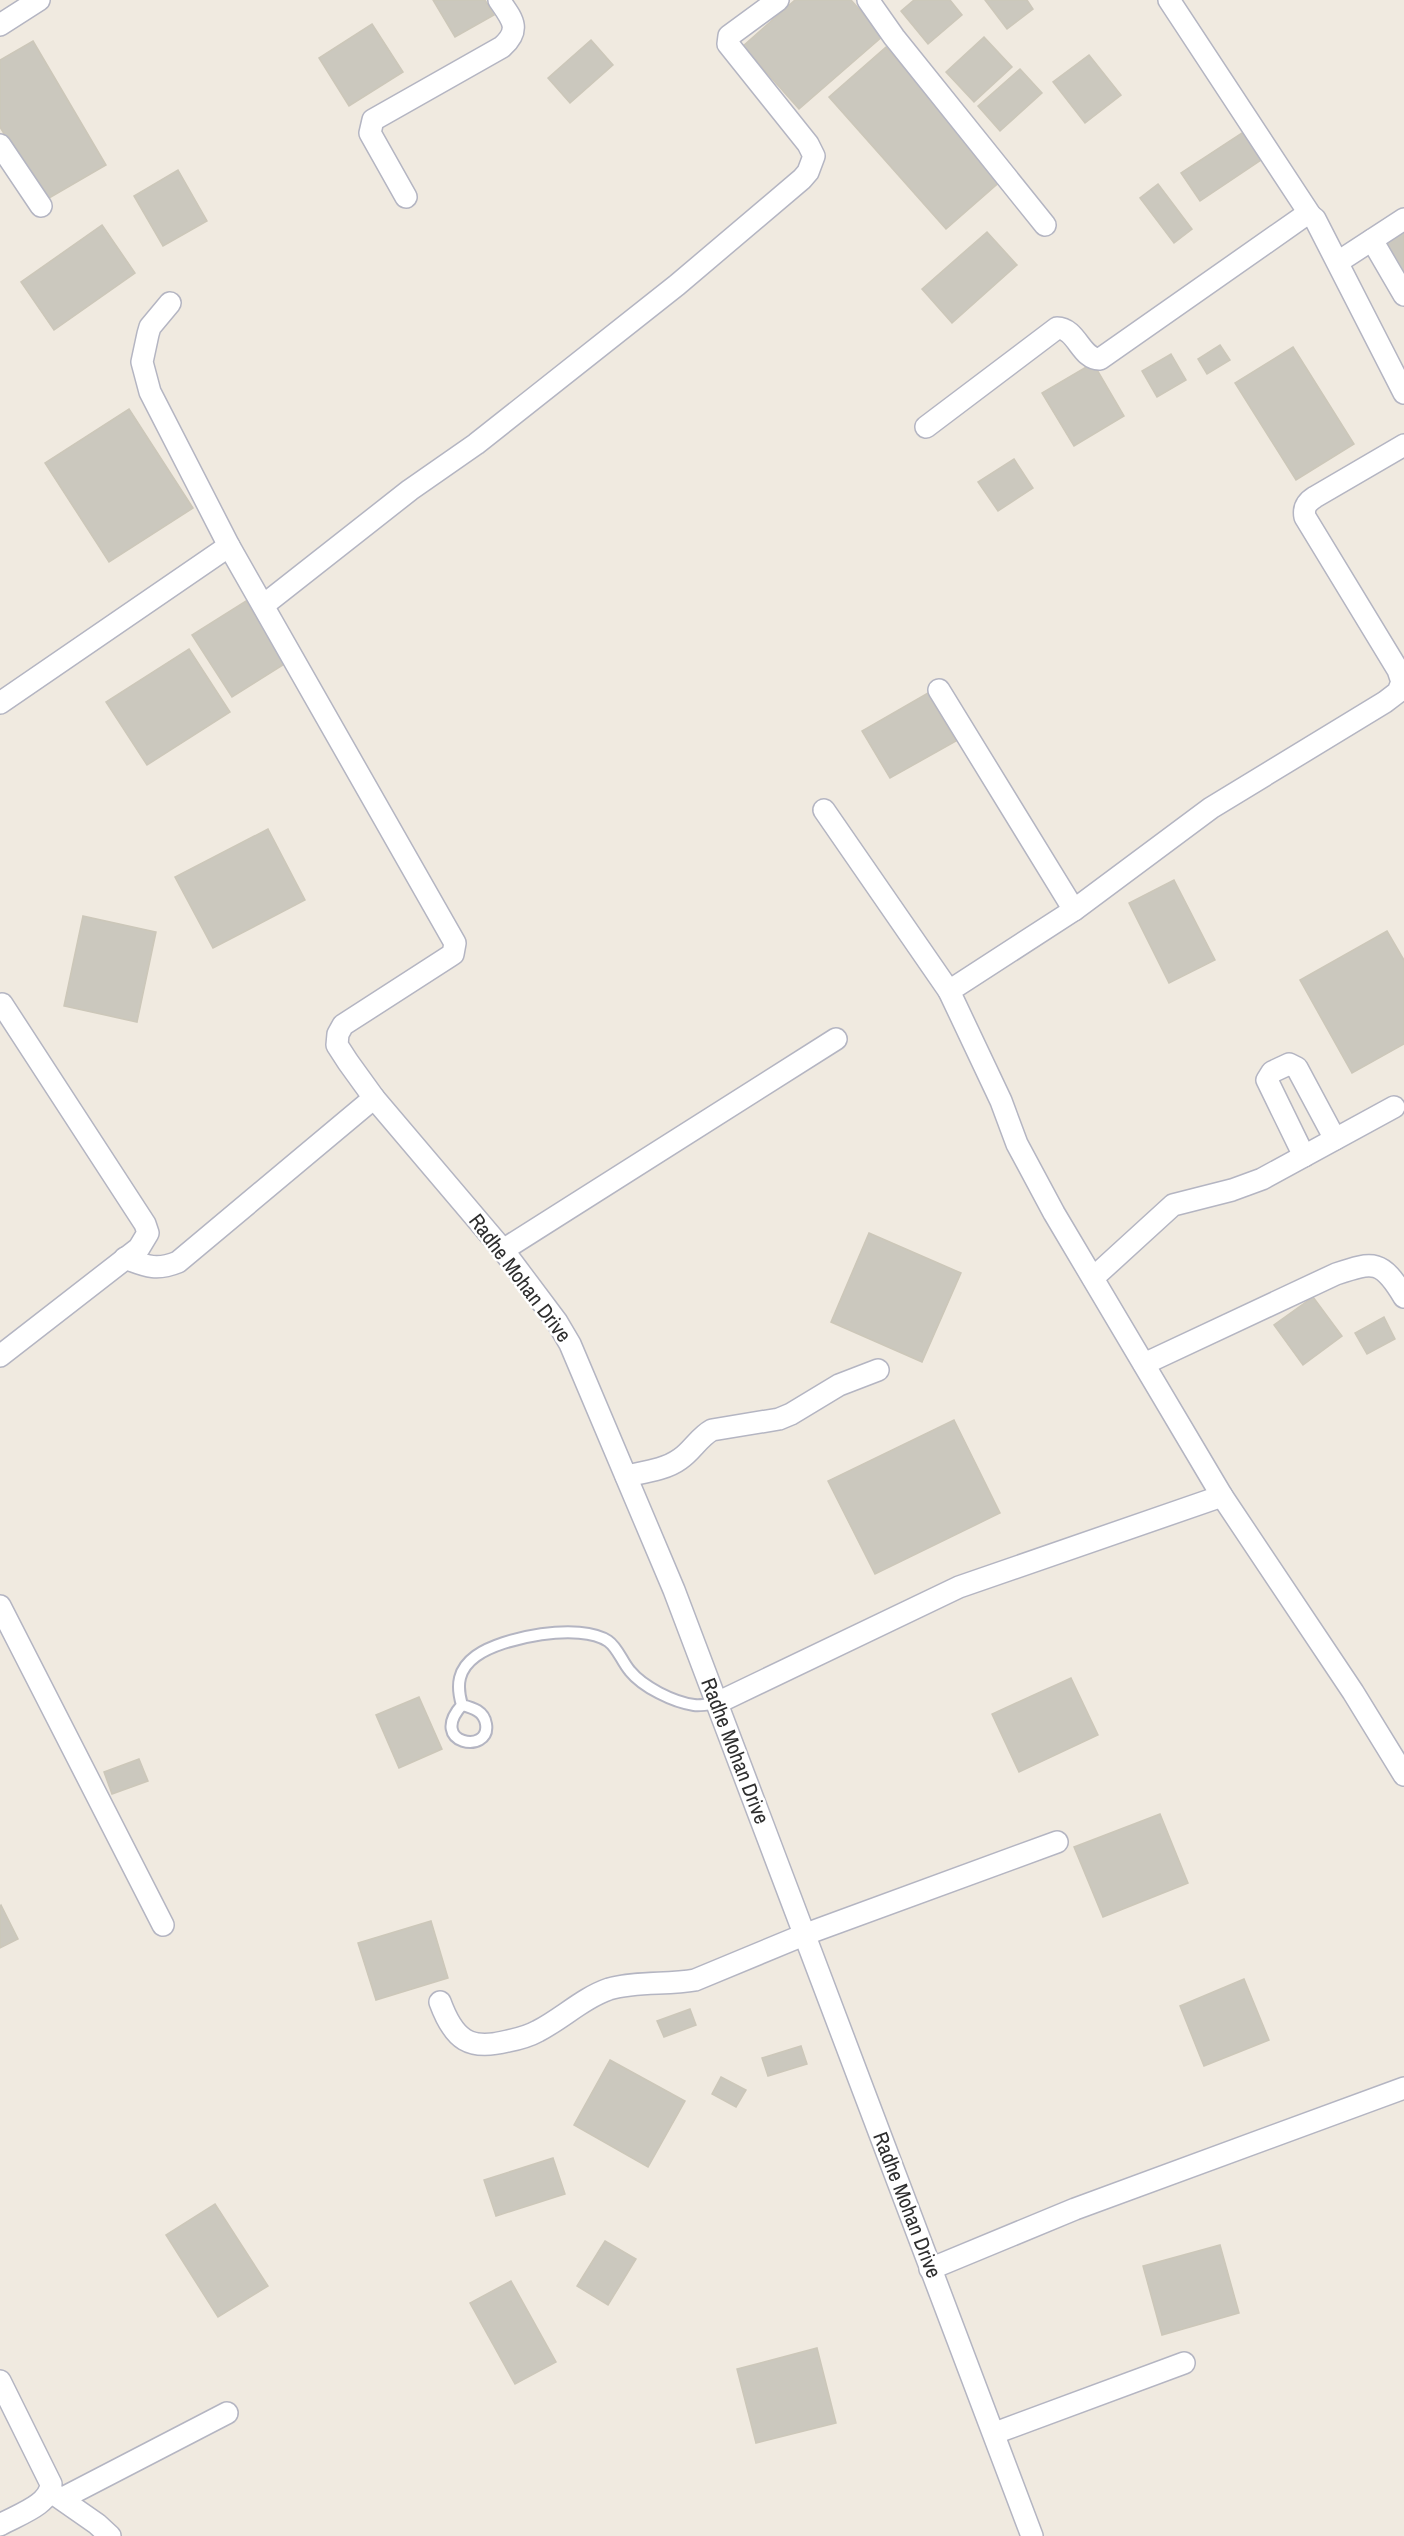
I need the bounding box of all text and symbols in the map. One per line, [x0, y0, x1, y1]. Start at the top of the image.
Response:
street label: Radhe Mohan Drive [462, 1207, 578, 1348]
street label: Radhe Mohan Drive [694, 1674, 777, 1828]
street label: Radhe Mohan Drive [866, 2128, 949, 2282]

